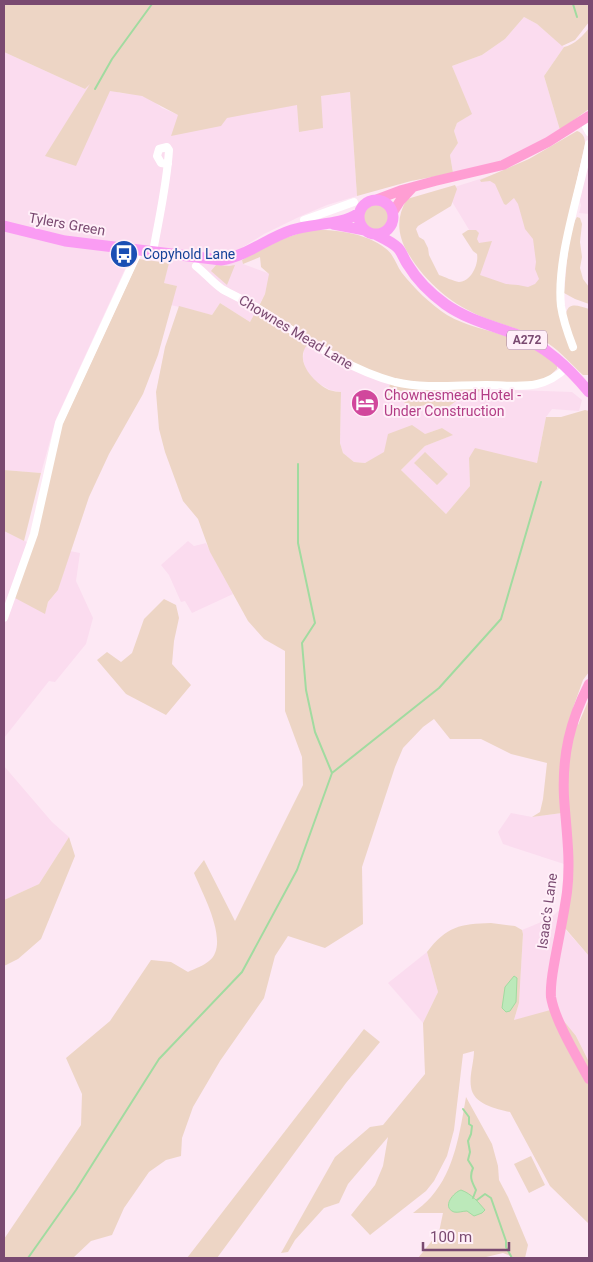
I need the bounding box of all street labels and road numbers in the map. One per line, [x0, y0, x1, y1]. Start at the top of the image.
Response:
street label: Tylers Green [27, 209, 107, 239]
street label: Chownes Mead Lane [236, 292, 356, 372]
road number: A272 [507, 330, 547, 350]
street label: Isaac's Lane [534, 872, 560, 950]

